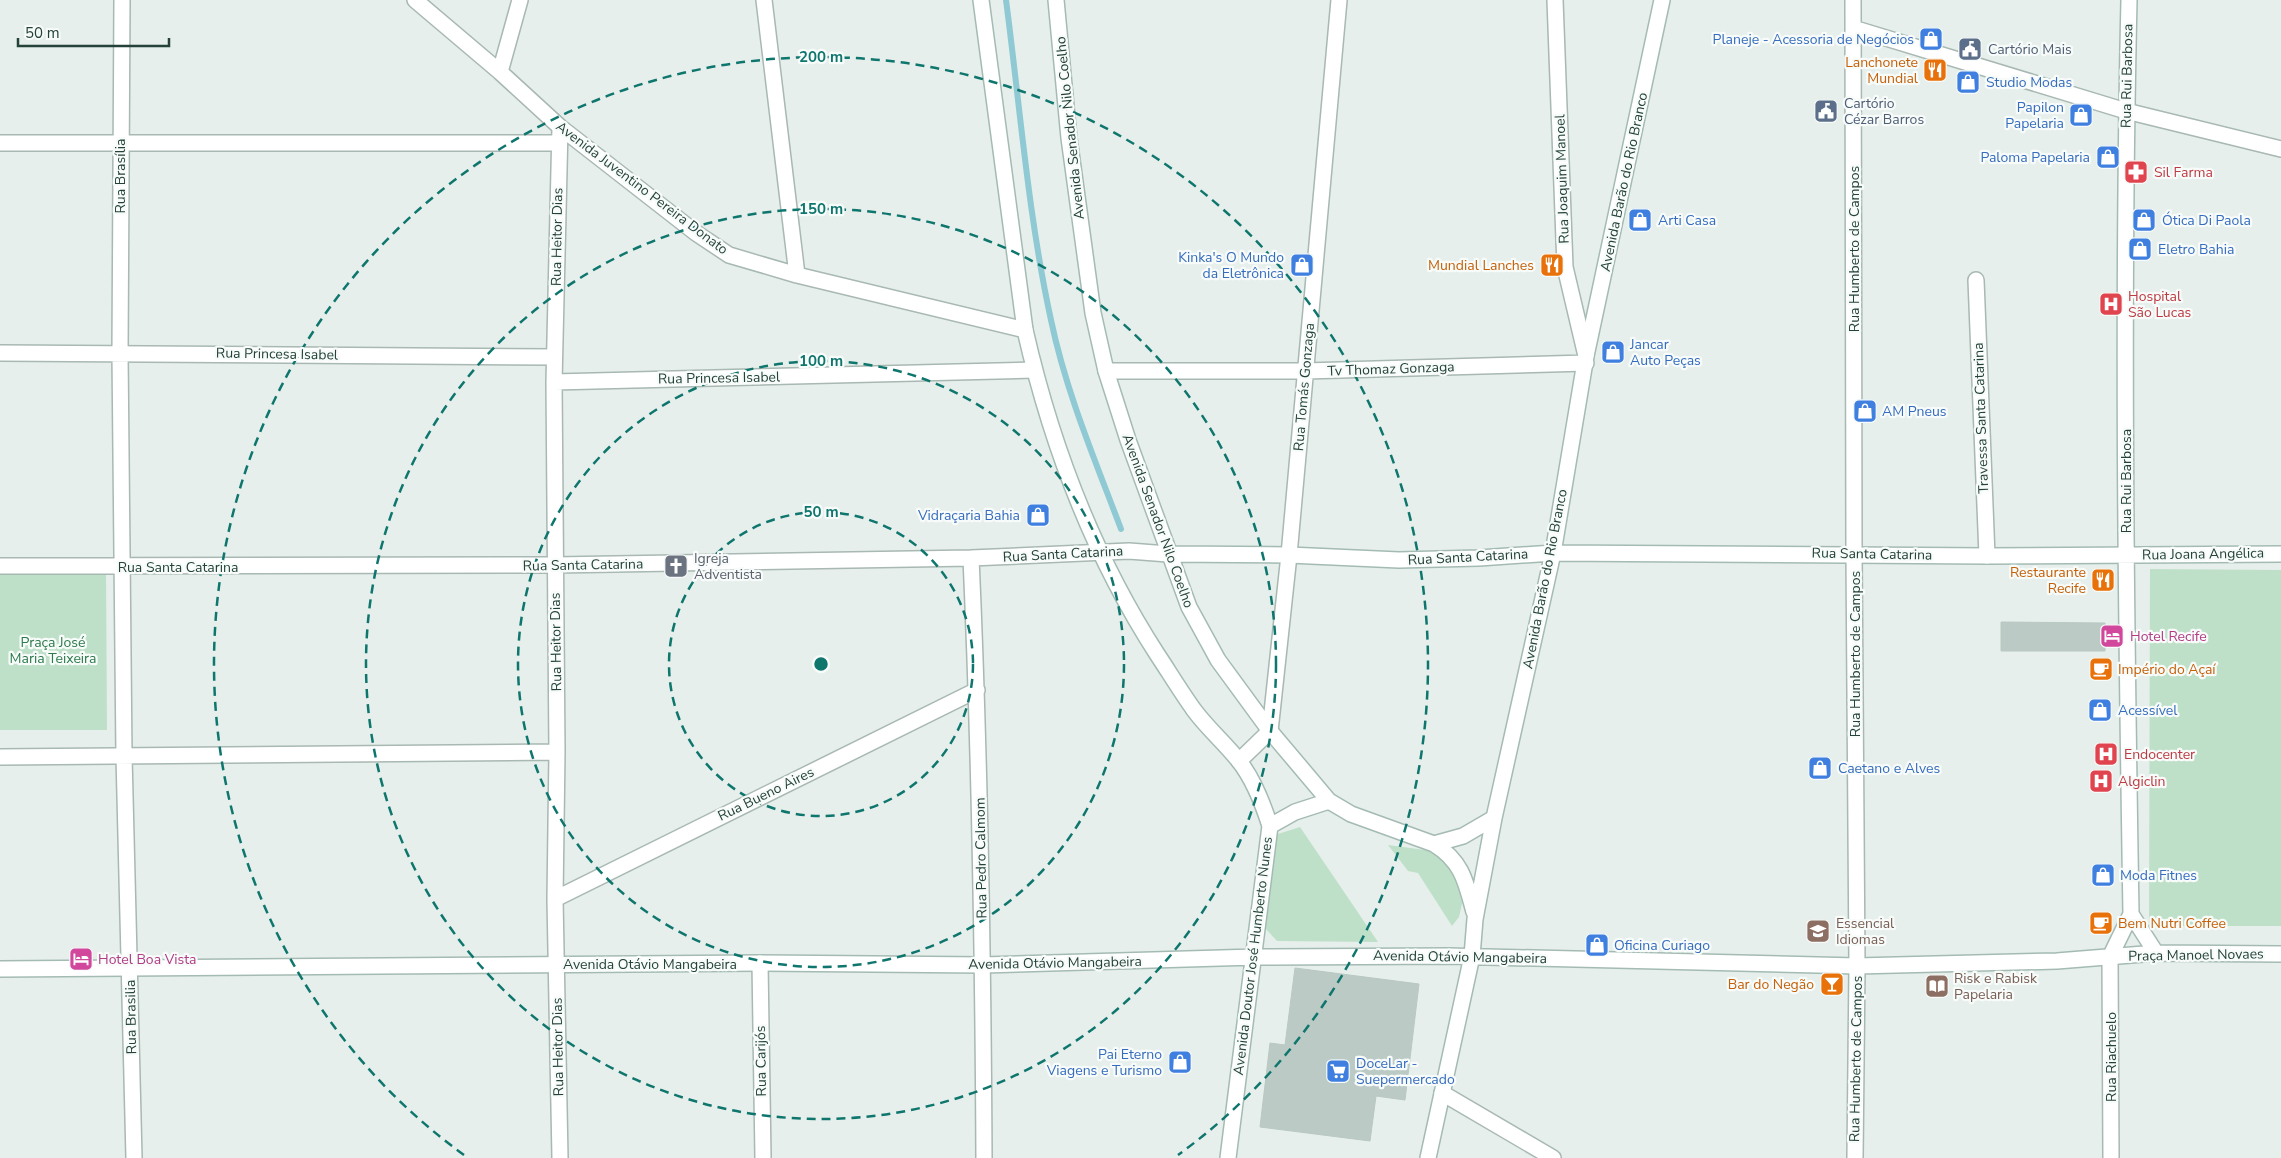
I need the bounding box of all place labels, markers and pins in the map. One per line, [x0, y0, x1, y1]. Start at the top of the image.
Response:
shop icon: Planeje - Acessoria de Negócios [1918, 26, 1944, 52]
place label: Planeje - Acessoria de Negócios [1713, 30, 1914, 49]
public building icon: Cartório Mais [1957, 36, 1983, 62]
place label: Cartório Mais [1988, 40, 2072, 59]
place label: Lanchonete Mundial [1845, 53, 1919, 88]
restaurant icon: Lanchonete Mundial [1922, 57, 1948, 83]
shop icon: Studio Modas [1955, 69, 1981, 95]
place label: Studio Modas [1986, 73, 2072, 92]
place label: Cartório Cézar Barros [1844, 94, 1924, 129]
public building icon: Cartório Cézar Barros [1813, 98, 1839, 124]
place label: Papilon Papelaria [2005, 98, 2064, 133]
shop icon: Papilon Papelaria [2068, 102, 2094, 128]
shop icon: Paloma Papelaria [2095, 144, 2121, 170]
place label: Paloma Papelaria [1980, 148, 2090, 167]
pharmacy icon: Sil Farma [2123, 159, 2149, 185]
place label: Sil Farma [2154, 163, 2213, 182]
shop icon: Arti Casa [1627, 207, 1653, 233]
shop icon: Ótica Di Paola [2131, 207, 2157, 233]
place label: Arti Casa [1658, 211, 1716, 230]
place label: Ótica Di Paola [2162, 211, 2251, 230]
shop icon: Eletro Bahia [2127, 236, 2153, 262]
place label: Eletro Bahia [2158, 240, 2234, 259]
place label: Kinka's O Mundo da Eletrônica [1178, 248, 1284, 283]
shop icon: Kinka's O Mundo da Eletrônica [1289, 252, 1315, 278]
restaurant icon: Mundial Lanches [1539, 252, 1565, 278]
place label: Mundial Lanches [1428, 256, 1534, 275]
place label: Hospital São Lucas [2128, 287, 2192, 322]
hospital icon: Hospital São Lucas [2098, 291, 2124, 317]
place label: Jancar Auto Peças [1629, 335, 1701, 370]
shop icon: Jancar Auto Peças [1600, 339, 1626, 365]
shop icon: AM Pneus [1852, 398, 1878, 424]
place label: AM Pneus [1882, 402, 1947, 421]
shop icon: Vidraçaria Bahia [1025, 502, 1051, 528]
place label: Vidraçaria Bahia [917, 506, 1020, 525]
place label: Igreja Adventista [694, 549, 762, 584]
church icon: Igreja Adventista [663, 553, 689, 579]
place label: Restaurante Recife [2010, 563, 2086, 598]
restaurant icon: Restaurante Recife [2090, 567, 2116, 593]
hotel icon: Hotel Recife [2099, 623, 2125, 649]
place label: Hotel Recife [2130, 627, 2207, 646]
centre of rings [812, 655, 830, 673]
cafe icon: Império do Açaí [2088, 656, 2114, 682]
place label: Império do Açaí [2118, 660, 2216, 679]
shop icon: Acessível [2087, 697, 2113, 723]
place label: Acessível [2118, 701, 2178, 720]
hospital icon: Endocenter [2093, 741, 2119, 767]
place label: Endocenter [2124, 745, 2195, 764]
shop icon: Caetano e Alves [1807, 755, 1833, 781]
place label: Caetano e Alves [1838, 759, 1940, 778]
hospital icon: Algiclin [2088, 768, 2114, 794]
place label: Algiclin [2118, 772, 2166, 791]
shop icon: Moda Fitnes [2090, 862, 2116, 888]
place label: Moda Fitnes [2120, 866, 2197, 885]
cafe icon: Bem Nutri Coffee [2088, 910, 2114, 936]
place label: Essencial Idiomas [1836, 914, 1895, 949]
place label: Bem Nutri Coffee [2118, 914, 2226, 933]
school or university icon: Essencial Idiomas [1805, 918, 1831, 944]
shop icon: Oficina Curiago [1584, 932, 1610, 958]
place label: Oficina Curiago [1614, 936, 1710, 955]
hotel icon: Hotel Boa Vista [68, 946, 94, 972]
place label: Hotel Boa Vista [98, 950, 197, 969]
place label: Risk e Rabisk Papelaria [1954, 969, 2038, 1004]
bar icon: Bar do Negão [1819, 971, 1845, 997]
library icon: Risk e Rabisk Papelaria [1924, 973, 1950, 999]
place label: Bar do Negão [1728, 975, 1814, 994]
place label: Pai Eterno Viagens e Turismo [1046, 1045, 1162, 1080]
shop icon: Pai Eterno Viagens e Turismo [1167, 1049, 1193, 1075]
place label: DoceLar - Suepermercado [1356, 1054, 1455, 1089]
supermarket icon: DoceLar - Suepermercado [1325, 1058, 1351, 1084]

